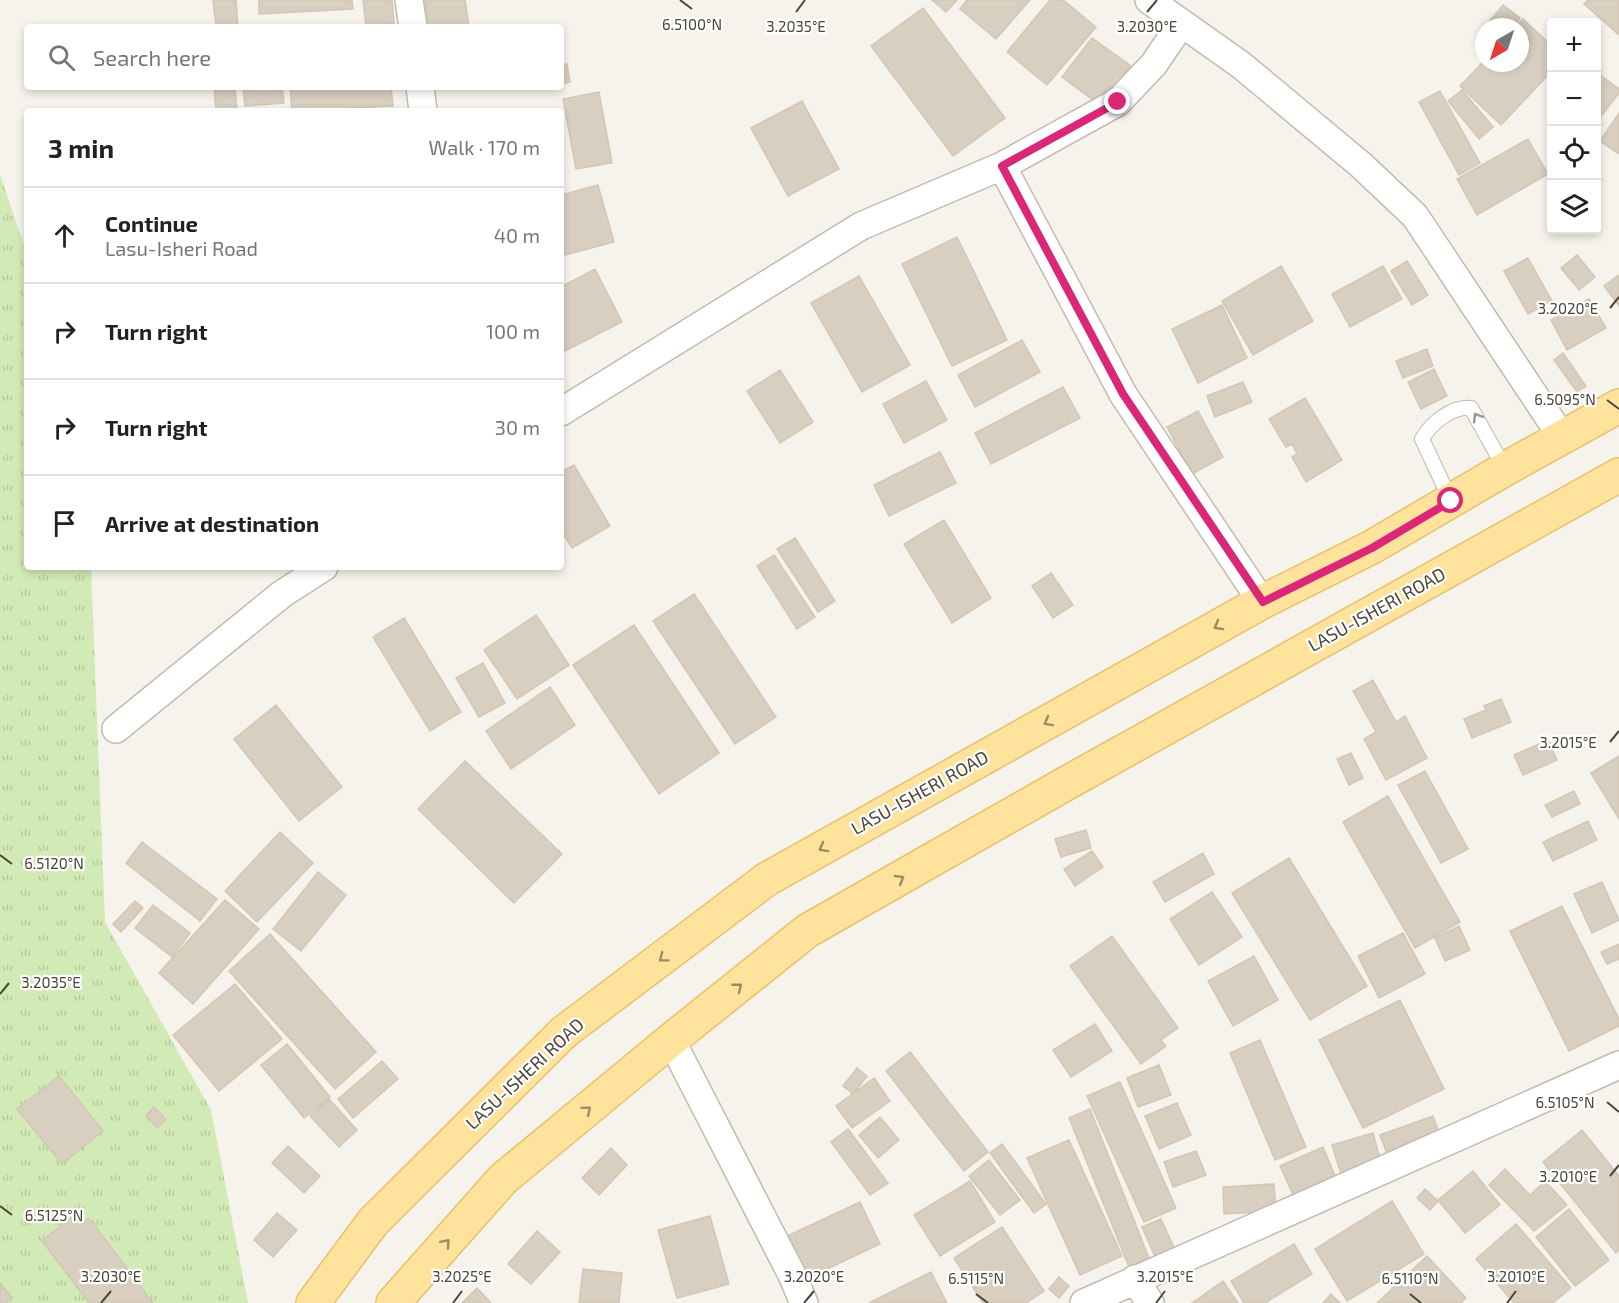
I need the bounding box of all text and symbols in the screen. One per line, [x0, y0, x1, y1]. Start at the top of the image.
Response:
text: 6.5100°N [662, 15, 722, 33]
text: 3.2035°E [766, 17, 826, 35]
text: 3.2030°E [1117, 17, 1177, 35]
north arrow [1475, 18, 1529, 72]
map controls [1547, 18, 1601, 234]
button: + [1547, 18, 1601, 72]
search box [24, 24, 564, 90]
icon: search [45, 41, 78, 74]
text: Search here [93, 44, 211, 70]
button: − [1547, 72, 1601, 126]
route end [1104, 88, 1130, 114]
button: locate [1547, 126, 1601, 180]
text: 3 min [48, 132, 114, 163]
text: Walk · 170 m [429, 135, 540, 159]
button: layers [1547, 180, 1601, 234]
text: Continue [105, 210, 198, 236]
icon: ahead [48, 219, 81, 252]
text: 40 m [494, 223, 540, 247]
text: Lasu-Isheri Road [105, 236, 258, 260]
text: 3.2020°E [1538, 299, 1598, 317]
icon: right [48, 315, 81, 348]
text: Turn right [105, 318, 207, 344]
text: 100 m [486, 319, 540, 343]
text: 6.5095°N [1534, 390, 1596, 408]
icon: right [48, 411, 81, 444]
one-way arrow [1473, 413, 1484, 424]
text: Turn right [105, 414, 207, 440]
text: 30 m [495, 415, 540, 439]
route start [1437, 487, 1463, 513]
icon: arrive [48, 507, 81, 540]
text: Arrive at destination [105, 510, 319, 536]
street label: LASU-ISHERI ROAD [1304, 562, 1449, 656]
one-way arrow [1214, 619, 1224, 631]
one-way arrow [1044, 715, 1054, 726]
text: 3.2015°E [1539, 733, 1597, 751]
street label: LASU-ISHERI ROAD [847, 745, 992, 839]
one-way arrow [819, 841, 829, 852]
text: 6.5120°N [24, 854, 84, 872]
one-way arrow [893, 874, 904, 886]
one-way arrow [658, 951, 669, 962]
text: 3.2035°E [21, 973, 81, 991]
one-way arrow [731, 983, 742, 994]
street label: LASU-ISHERI ROAD [461, 1013, 588, 1134]
text: 6.5105°N [1535, 1093, 1595, 1111]
one-way arrow [580, 1106, 591, 1117]
text: 3.2010°E [1539, 1167, 1597, 1185]
text: 6.5125°N [25, 1206, 83, 1224]
one-way arrow [439, 1240, 450, 1250]
text: 3.2030°E [81, 1267, 141, 1285]
text: 3.2025°E [432, 1267, 492, 1285]
text: 3.2020°E [784, 1267, 844, 1285]
text: 3.2015°E [1136, 1267, 1194, 1285]
text: 3.2010°E [1487, 1267, 1545, 1285]
text: 6.5115°N [948, 1269, 1004, 1287]
text: 6.5110°N [1381, 1269, 1439, 1287]

